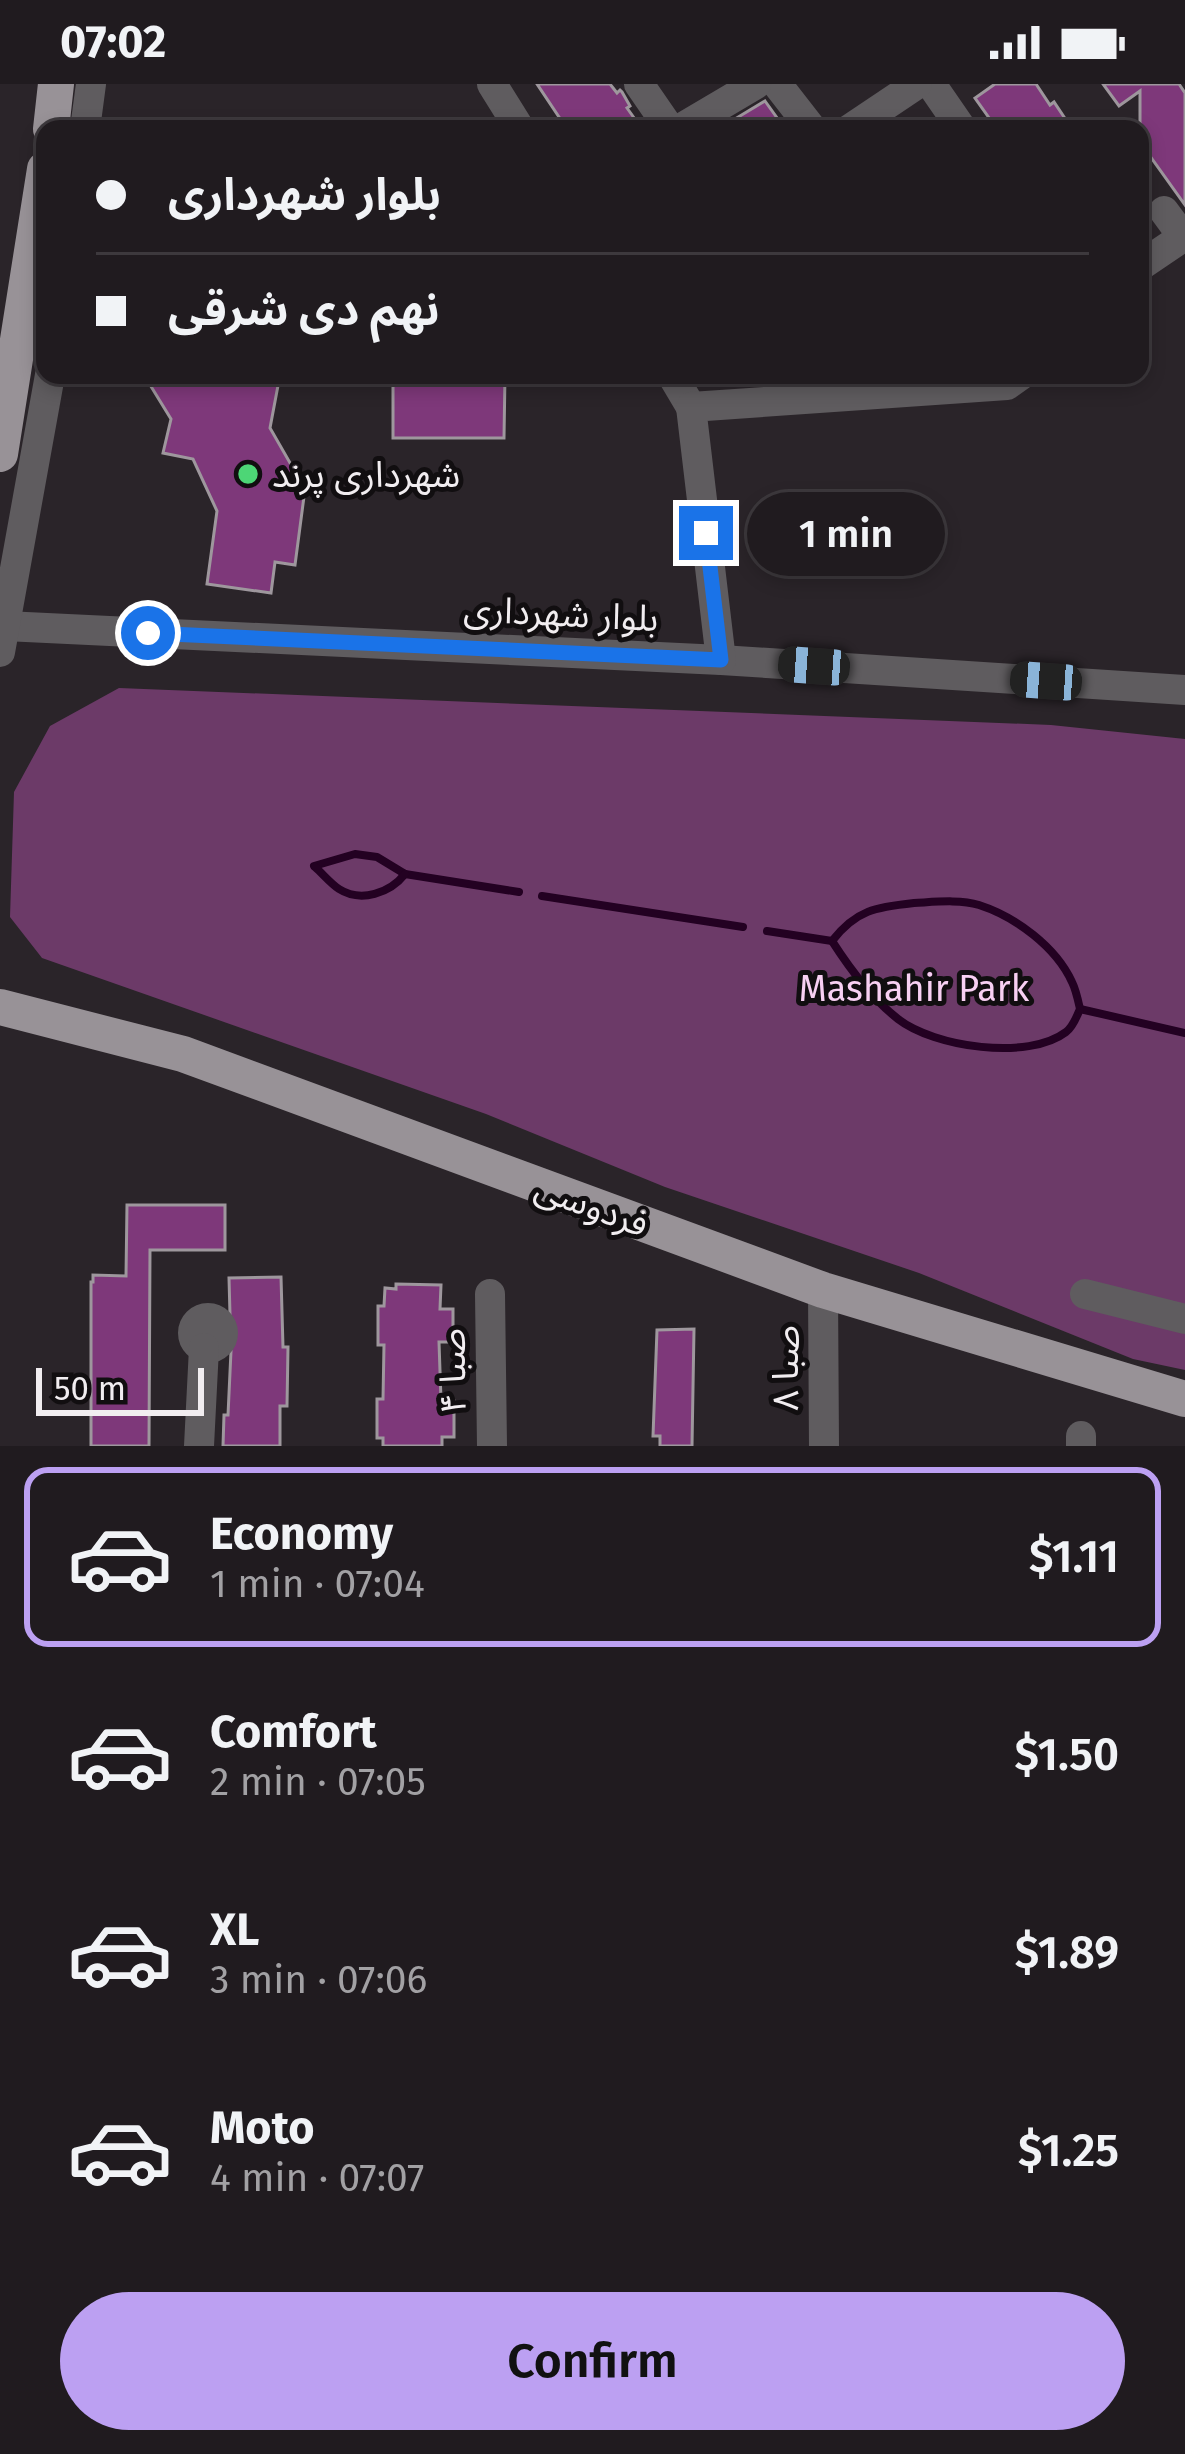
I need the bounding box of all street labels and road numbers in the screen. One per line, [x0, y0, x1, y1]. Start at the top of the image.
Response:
street label: بلوار شهرداری [463, 587, 659, 641]
street label: فردوسی [529, 1165, 654, 1247]
street label: صبا ۸ [764, 1325, 808, 1411]
street label: صبا ۴ [430, 1328, 476, 1414]

